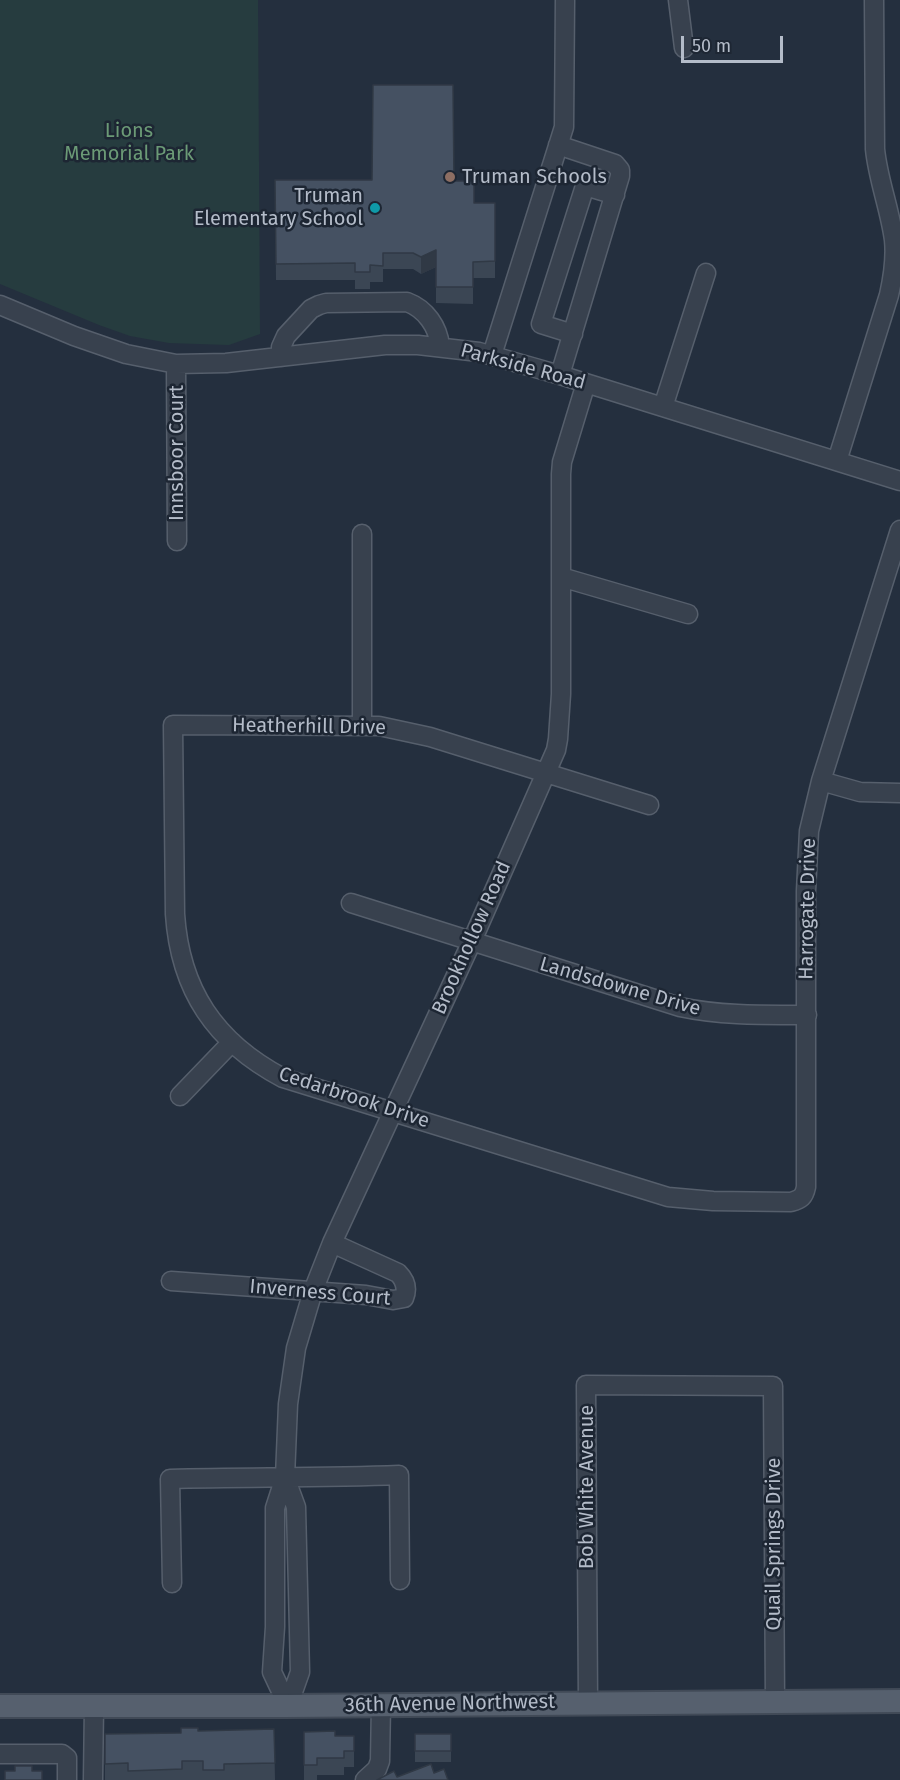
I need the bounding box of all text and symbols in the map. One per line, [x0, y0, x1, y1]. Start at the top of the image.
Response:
scale bar [684, 24, 786, 62]
text: 50 m [692, 35, 731, 57]
park label: Lions Memorial Park [64, 119, 194, 166]
place label: Truman Schools [462, 165, 607, 189]
marker: Truman Schools [443, 170, 457, 184]
place label: Truman Elementary School [194, 184, 363, 231]
marker: Truman Elementary School [368, 201, 382, 215]
street label: Parkside Road [458, 339, 588, 395]
street label: Innsboor Court [165, 385, 189, 521]
street label: Heatherhill Drive [232, 714, 386, 740]
street label: Harrogate Drive [795, 838, 821, 980]
street label: Brookhollow Road [427, 858, 517, 1018]
street label: Landsdowne Drive [537, 953, 703, 1021]
street label: Cedarbrook Drive [276, 1062, 432, 1134]
street label: Inverness Court [249, 1275, 391, 1311]
street label: Bob White Avenue [575, 1405, 599, 1569]
street label: Quail Springs Drive [762, 1458, 786, 1630]
street label: 36th Avenue Northwest [345, 1690, 555, 1718]

